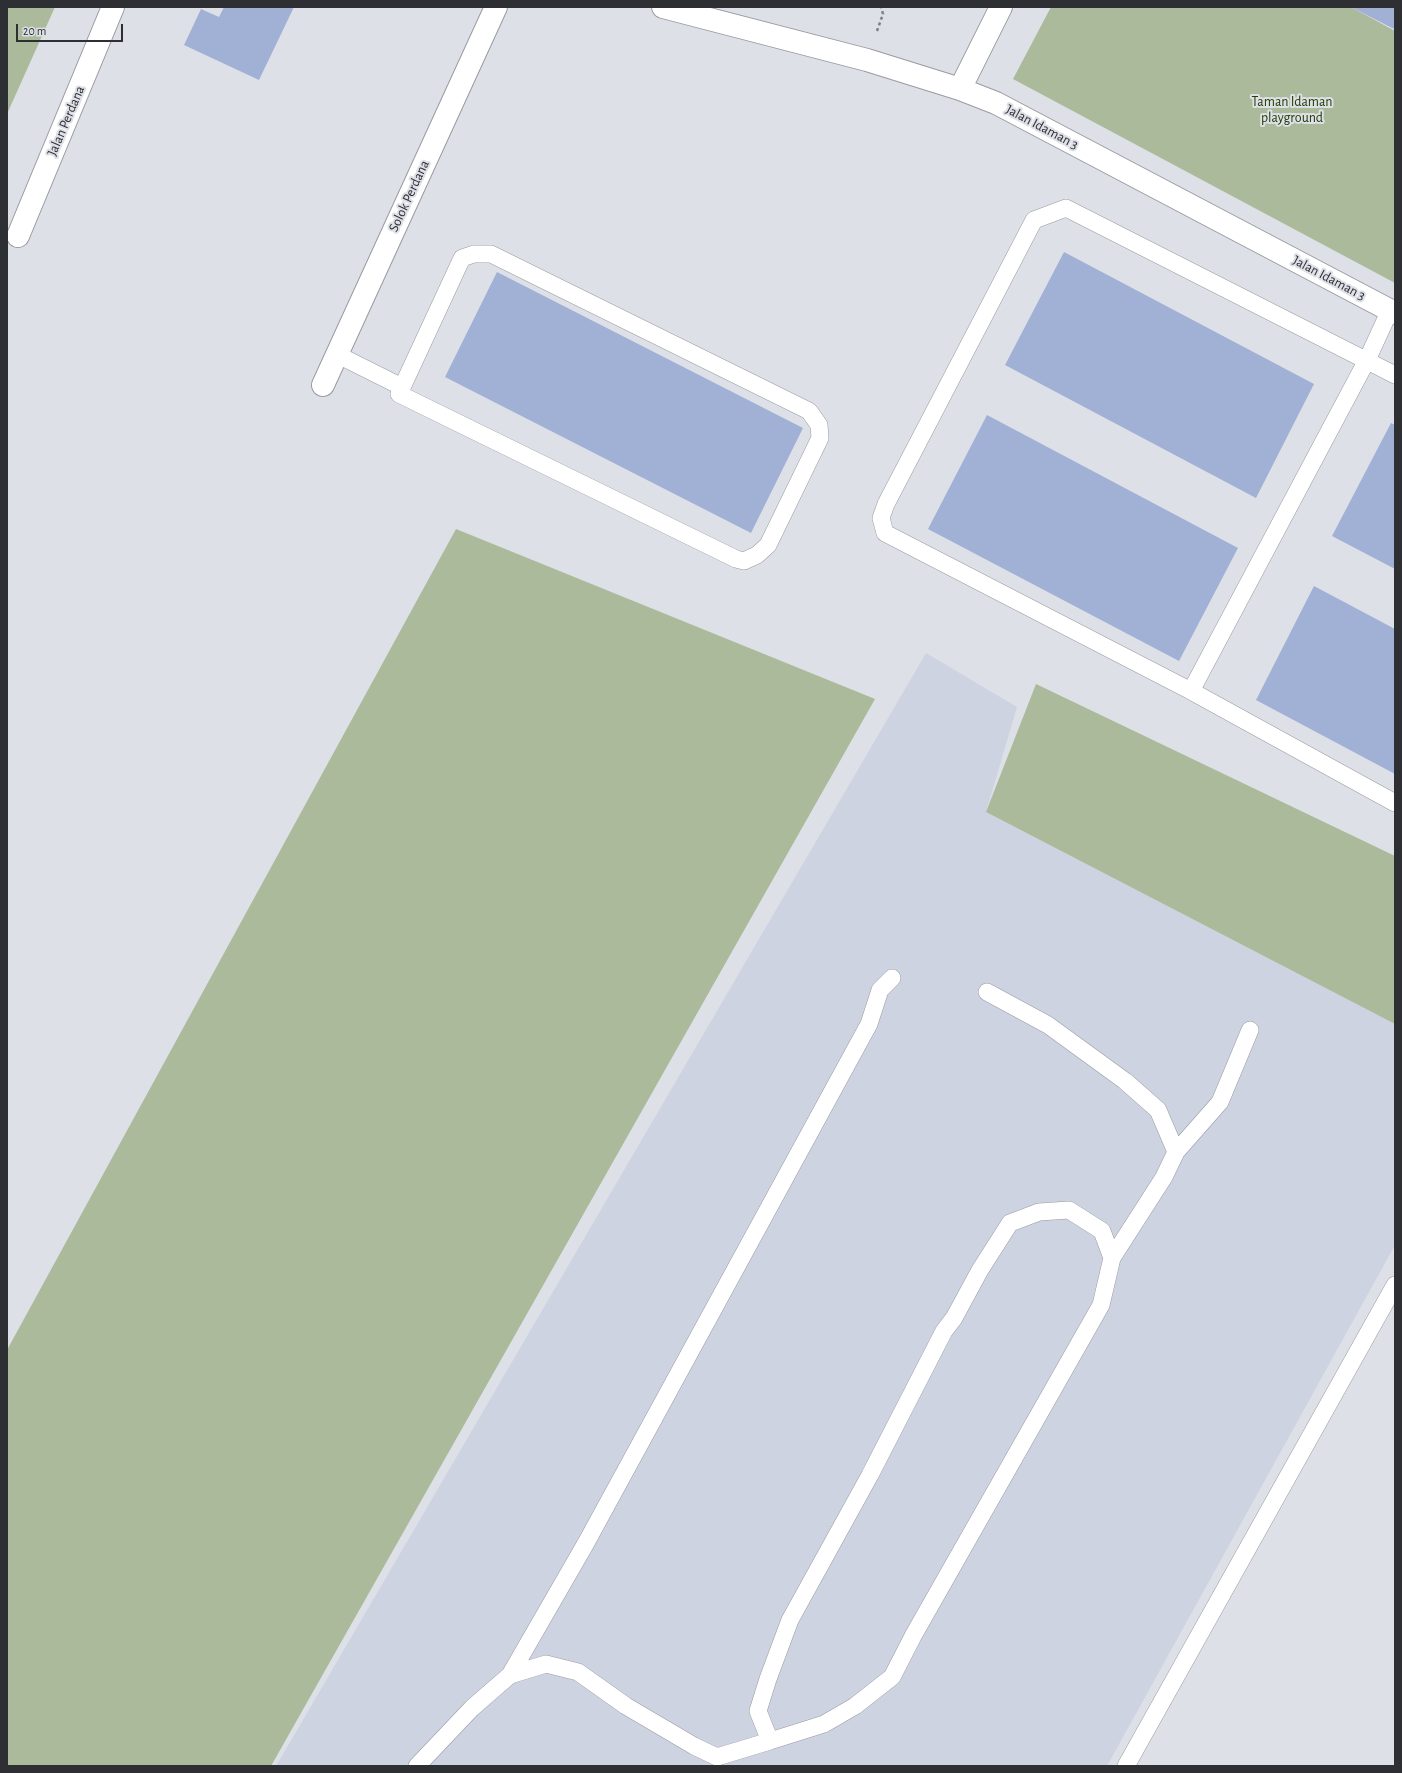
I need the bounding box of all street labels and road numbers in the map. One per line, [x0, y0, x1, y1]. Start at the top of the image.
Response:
street label: Jalan Perdana [44, 83, 88, 159]
street label: Jalan Idaman 3 [1003, 101, 1081, 153]
street label: Solok Perdana [385, 157, 433, 235]
street label: Jalan Idaman 3 [1290, 252, 1368, 304]

